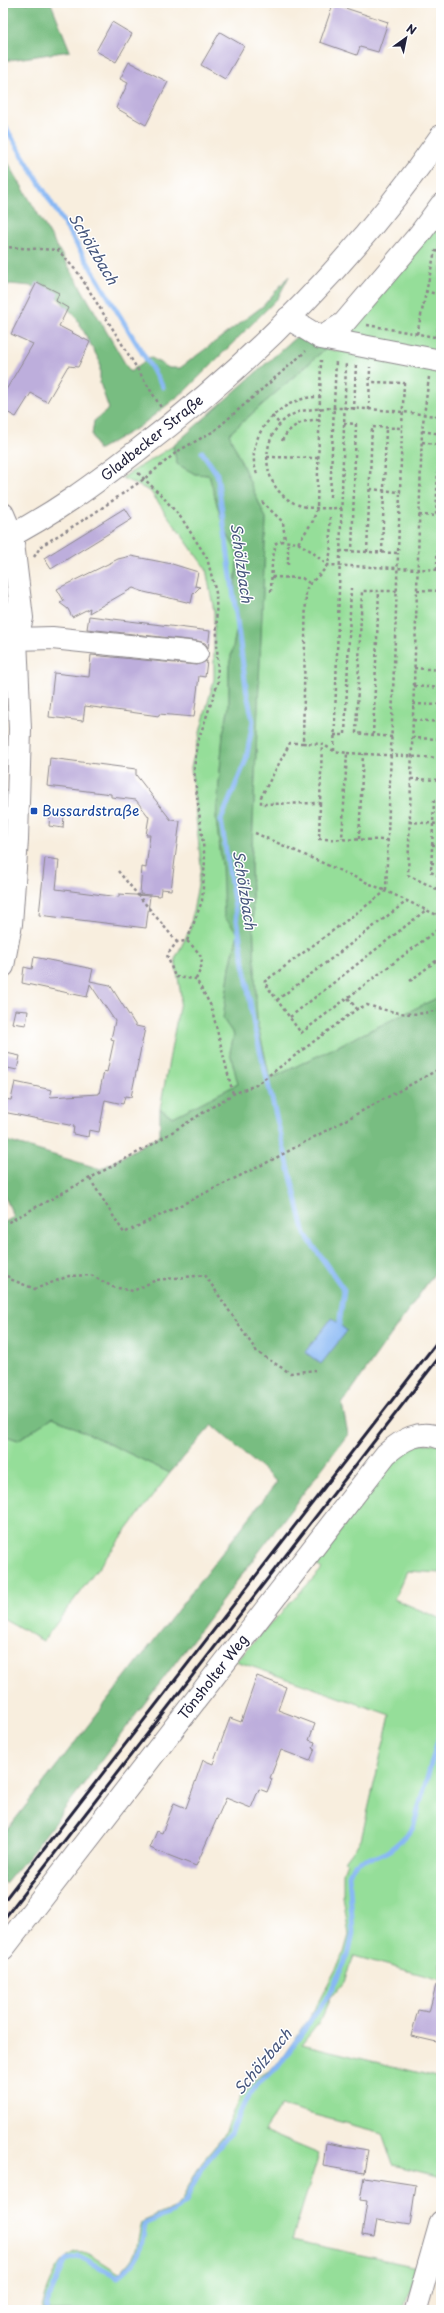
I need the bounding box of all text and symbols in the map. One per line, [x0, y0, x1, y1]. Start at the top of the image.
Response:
north arrow [386, 18, 426, 58]
text: N [403, 20, 420, 39]
water label: Schölzbach [64, 208, 125, 289]
street label: Gladbecker Straße [96, 390, 207, 486]
water label: Schölzbach [226, 522, 259, 604]
place label: Bussardstraße [42, 800, 139, 821]
marker: Bussardstraße [29, 806, 39, 816]
water label: Schölzbach [228, 848, 263, 931]
street label: Tönsholter Weg [173, 1630, 253, 1724]
water label: Schölzbach [227, 2023, 297, 2099]

